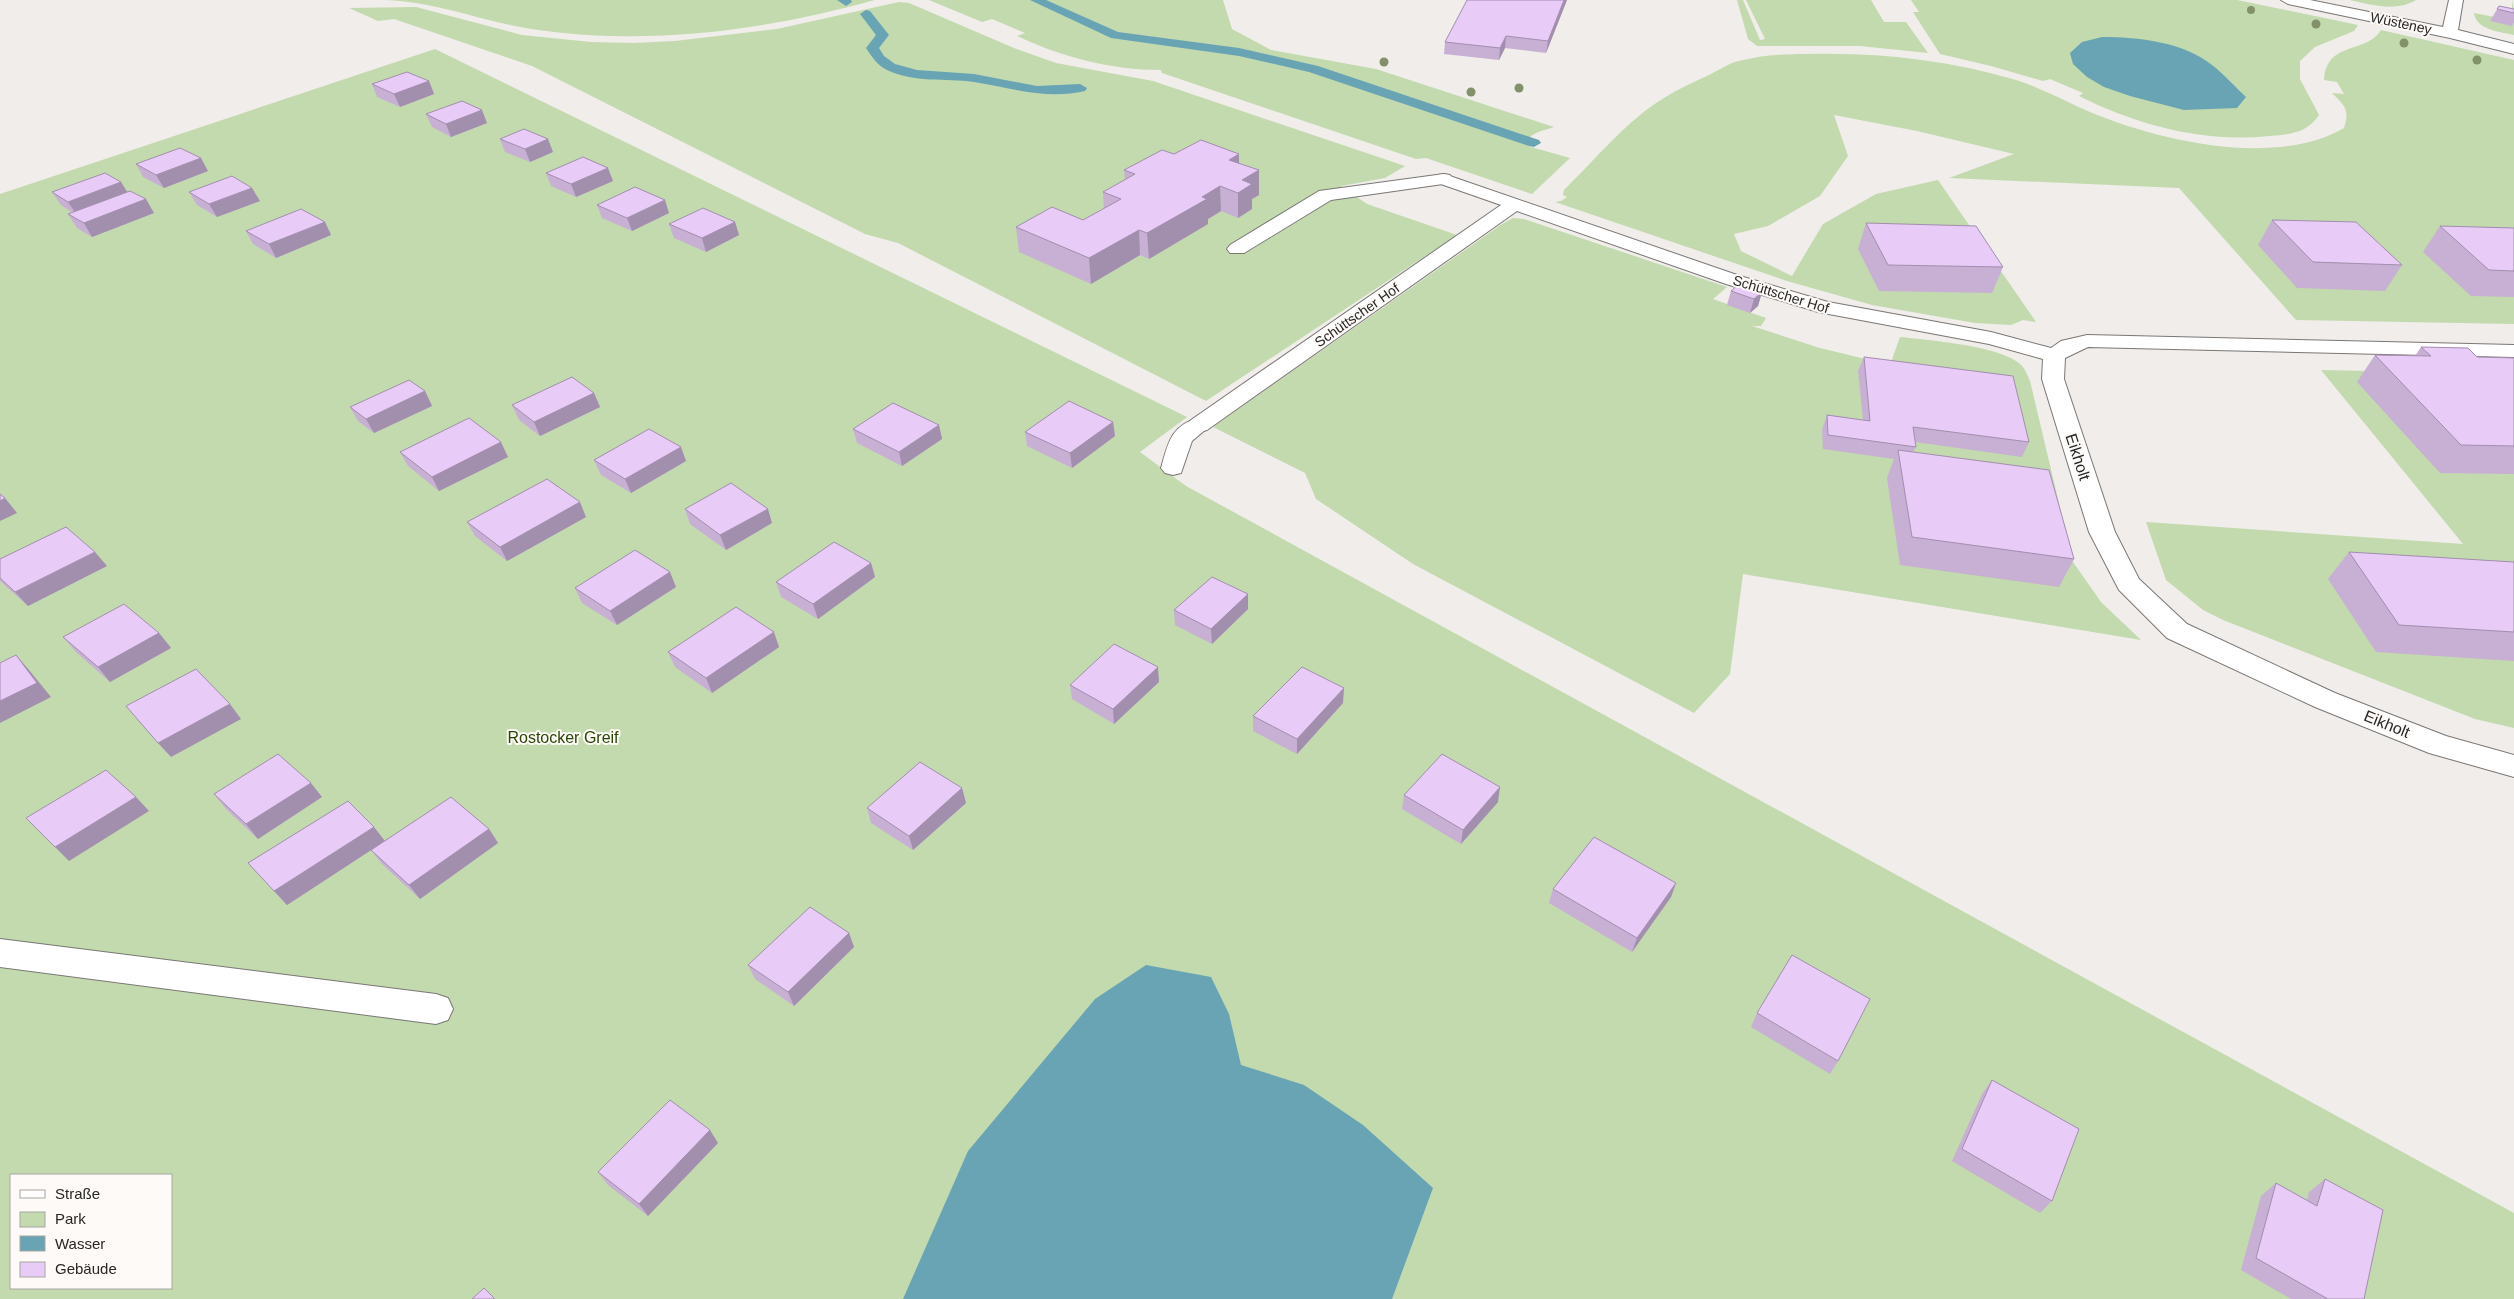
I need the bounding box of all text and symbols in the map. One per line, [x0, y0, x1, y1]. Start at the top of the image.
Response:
street label: Wüsteney [2369, 9, 2433, 37]
street label: Schüttscher Hof [1731, 272, 1831, 316]
street label: Schüttscher Hof [1312, 280, 1402, 350]
street label: Eikholt [2062, 432, 2094, 483]
street label: Eikholt [2362, 707, 2413, 741]
park label: Rostocker Greif [507, 729, 619, 746]
legend [10, 1174, 172, 1289]
text: Straße [55, 1185, 100, 1202]
text: Park [55, 1210, 86, 1227]
text: Wasser [55, 1235, 105, 1252]
text: Gebäude [55, 1260, 117, 1277]

